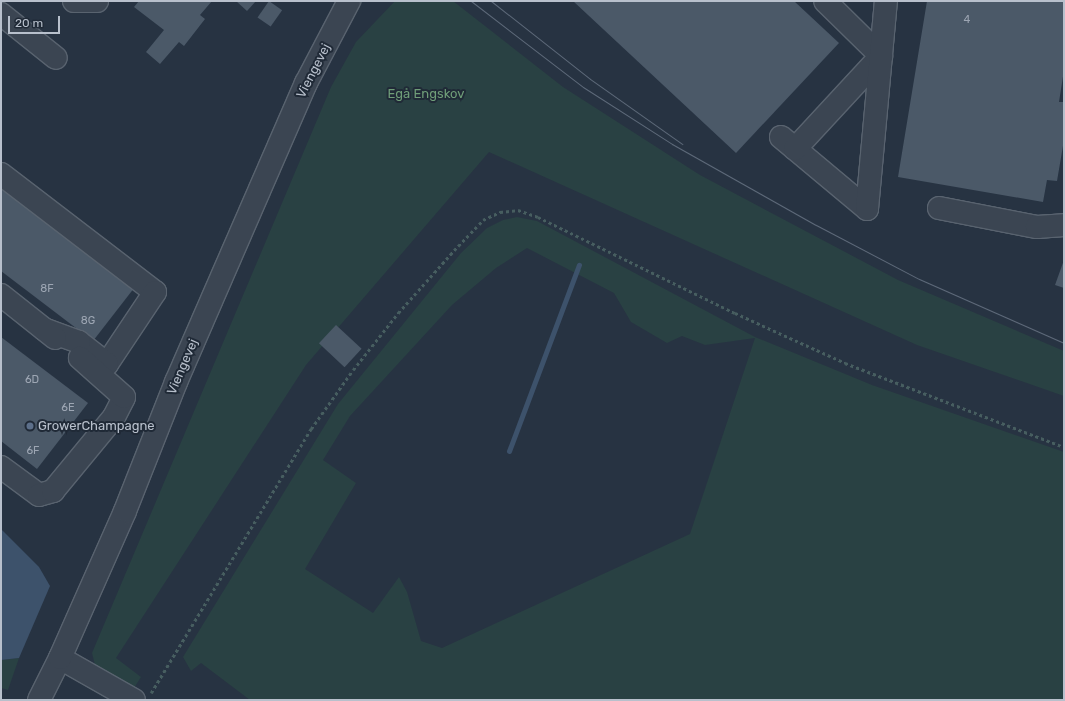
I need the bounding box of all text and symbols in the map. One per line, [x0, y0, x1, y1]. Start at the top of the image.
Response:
scale bar [10, 8, 62, 34]
house number: 4 [964, 13, 970, 27]
text: 20 m [15, 16, 43, 30]
street label: Viengevej [294, 41, 334, 101]
park label: Egå Engskov [388, 86, 464, 102]
house number: 8F [40, 282, 54, 296]
house number: 8G [81, 314, 95, 328]
street label: Viengevej [164, 337, 202, 397]
house number: 6D [25, 373, 39, 387]
house number: 6E [61, 401, 75, 415]
place label: GrowerChampagne [38, 418, 155, 434]
marker: GrowerChampagne [25, 421, 35, 431]
house number: 6F [26, 444, 40, 458]

